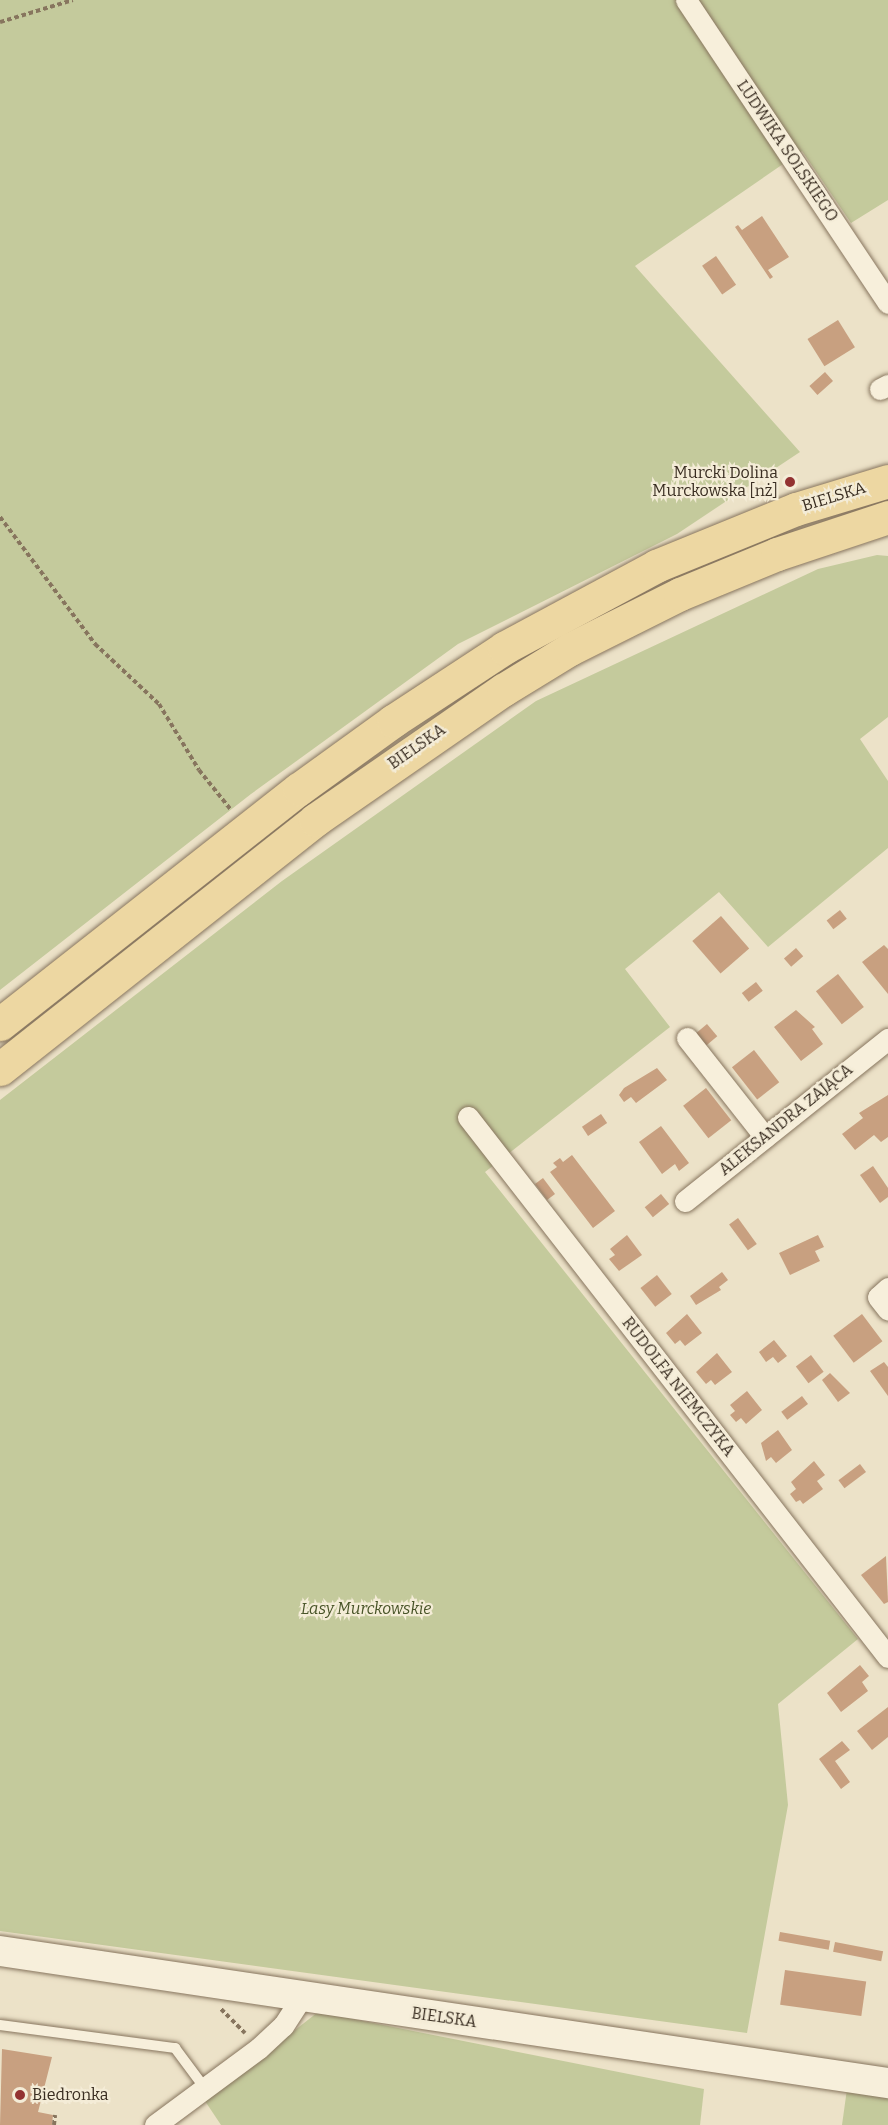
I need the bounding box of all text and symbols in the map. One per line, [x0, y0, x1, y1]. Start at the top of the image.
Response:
street label: LUDWIKA SOLSKIEGO [732, 76, 842, 226]
place label: Murcki Dolina Murckowska [nż] [652, 463, 778, 501]
marker: Murcki Dolina Murckowska [nż] [783, 475, 797, 489]
street label: BIELSKA [800, 478, 868, 516]
street label: BIELSKA [385, 720, 449, 774]
street label: ALEKSANDRA ZAJĄCA [715, 1060, 857, 1180]
street label: RUDOLFA NIEMCZYKA [618, 1314, 738, 1460]
park label: Lasy Murckowskie [301, 1599, 431, 1619]
street label: BIELSKA [410, 2004, 478, 2032]
place label: Biedronka [32, 2085, 108, 2105]
marker: Biedronka [13, 2088, 27, 2102]

